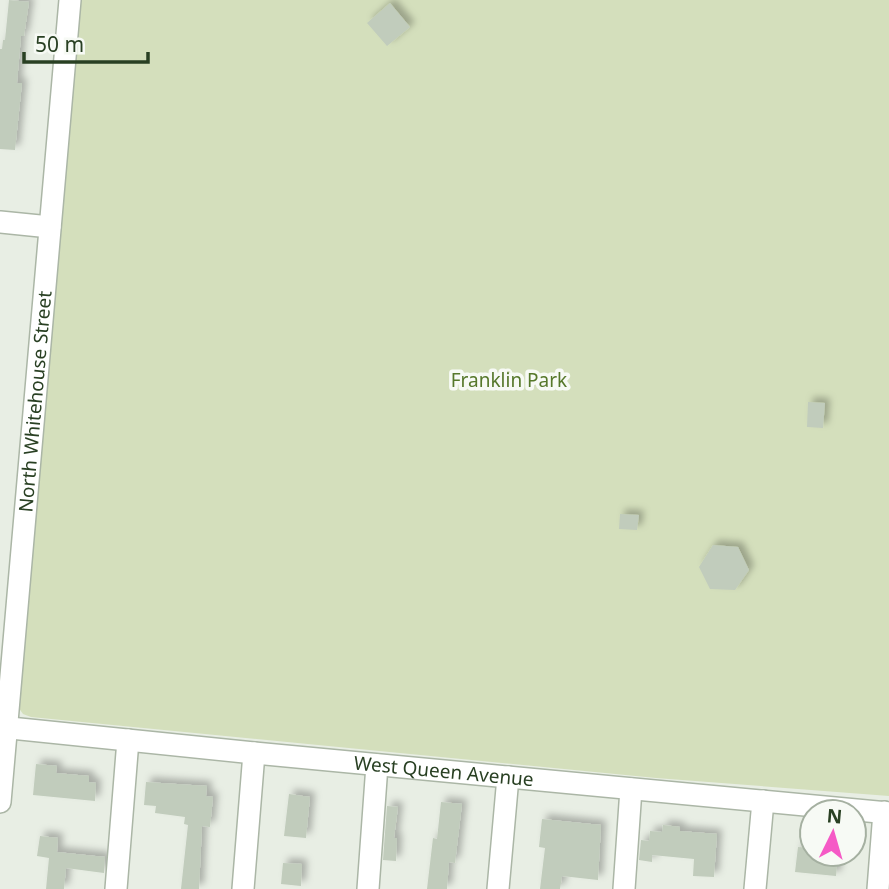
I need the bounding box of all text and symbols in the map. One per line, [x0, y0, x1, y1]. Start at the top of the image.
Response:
scale bar [24, 21, 149, 65]
text: 50 m [35, 30, 84, 58]
street label: North Whitehouse Street [12, 290, 58, 513]
park label: Franklin Park [451, 367, 567, 393]
street label: West Queen Avenue [353, 750, 535, 792]
north arrow [798, 798, 868, 868]
text: N [826, 802, 843, 830]

